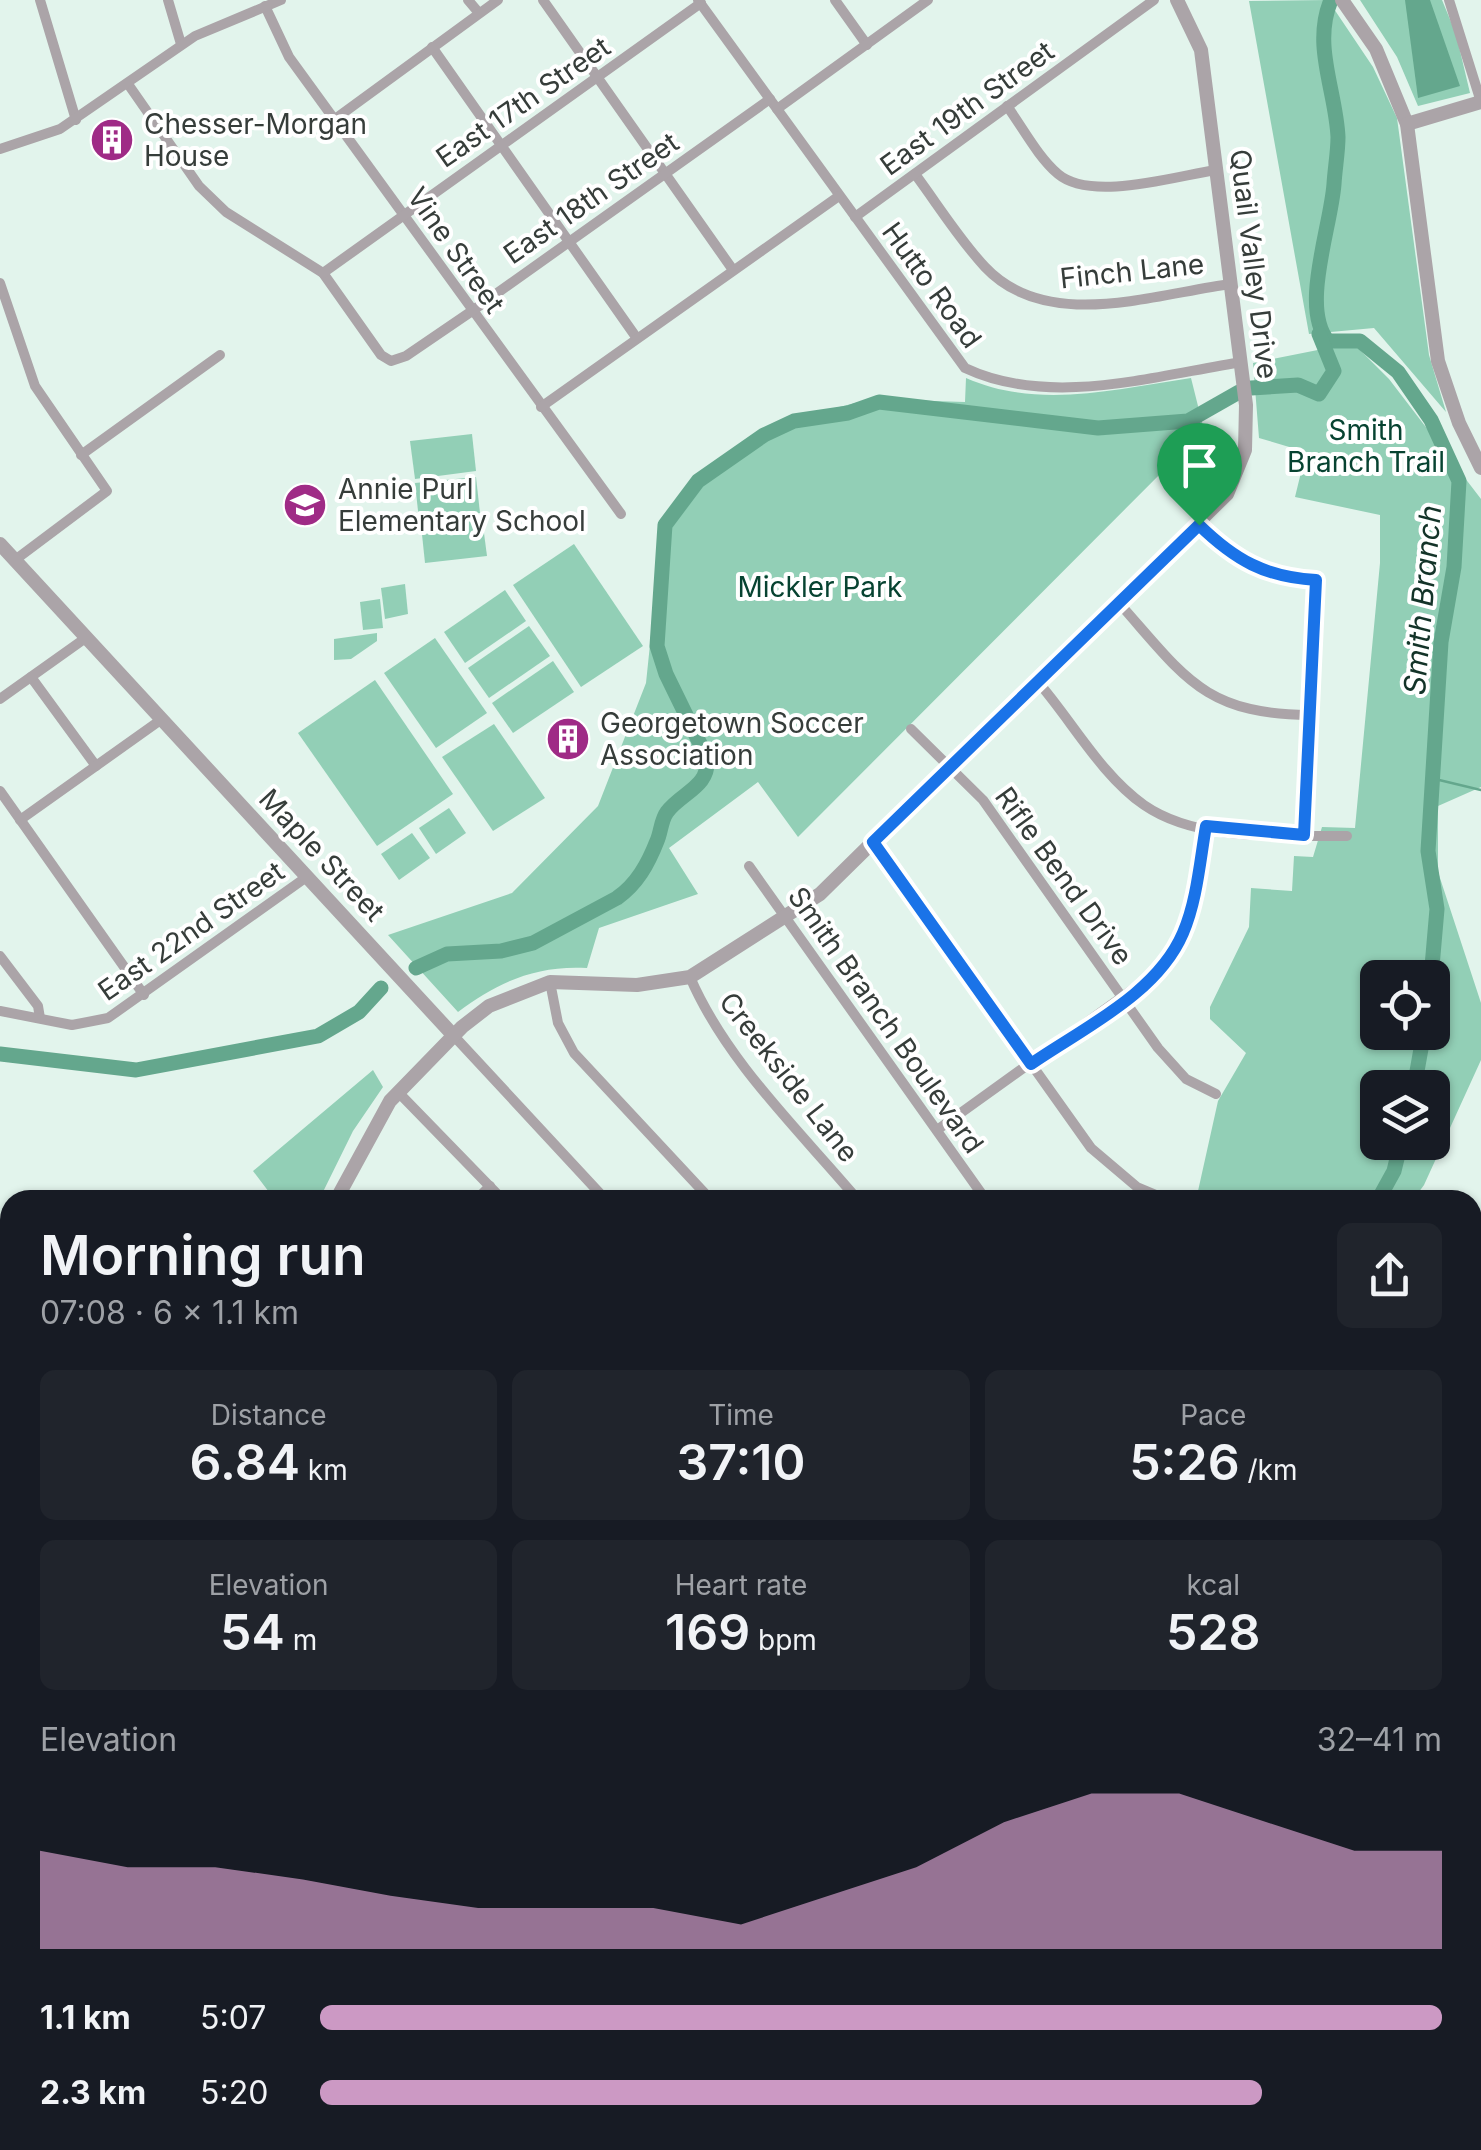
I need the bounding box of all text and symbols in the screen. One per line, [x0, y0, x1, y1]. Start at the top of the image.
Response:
street label: East 17th Street [430, 30, 616, 174]
street label: East 19th Street [874, 34, 1060, 182]
place label: Chesser-Morgan House [144, 107, 367, 173]
building icon: Chesser-Morgan House [89, 117, 135, 163]
street label: East 18th Street [497, 125, 685, 271]
street label: Quail Valley Drive [1223, 147, 1285, 381]
street label: Vine Street [400, 181, 512, 319]
street label: Hutto Road [875, 216, 989, 354]
street label: Finch Lane [1058, 247, 1206, 295]
park label: Smith Branch Trail [1287, 413, 1445, 479]
pin [1157, 423, 1242, 526]
icon: arrive [1172, 438, 1227, 493]
place label: Annie Purl Elementary School [338, 472, 586, 538]
school or university icon: Annie Purl Elementary School [282, 482, 328, 528]
water label: Smith Branch [1396, 504, 1448, 696]
park label: Mickler Park [738, 570, 902, 604]
place label: Georgetown Soccer Association [600, 706, 864, 772]
building icon: Georgetown Soccer Association [545, 716, 591, 762]
street label: Rifle Bend Drive [988, 780, 1140, 972]
street label: Maple Street [252, 782, 392, 928]
street label: East 22nd Street [92, 854, 290, 1008]
street label: Smith Branch Boulevard [781, 880, 991, 1160]
map controls [1360, 960, 1450, 1160]
button: locate [1360, 960, 1450, 1050]
street label: Creekside Lane [712, 985, 866, 1169]
button: layers [1360, 1070, 1450, 1160]
text: Morning run [40, 1222, 366, 1288]
button: share [1337, 1223, 1442, 1328]
text: 07:08 · 6 × 1.1 km [40, 1293, 299, 1332]
text: Distance [211, 1398, 326, 1432]
text: Time [708, 1398, 774, 1432]
text: Pace [1180, 1398, 1246, 1432]
text: 6.84 [190, 1432, 300, 1492]
text: 37:10 [676, 1432, 806, 1492]
text: 5:26 [1129, 1432, 1240, 1492]
text: km [300, 1453, 348, 1487]
text: /km [1240, 1453, 1298, 1487]
text: Elevation [209, 1568, 329, 1602]
text: Heart rate [675, 1568, 807, 1602]
text: kcal [1187, 1568, 1240, 1602]
text: 54 [220, 1602, 285, 1662]
text: 169 [665, 1602, 750, 1662]
text: 528 [1166, 1602, 1261, 1662]
text: m [285, 1623, 317, 1657]
text: bpm [750, 1623, 817, 1657]
text: Elevation [40, 1720, 177, 1759]
text: 32–41 m [1317, 1720, 1442, 1759]
text: 1.1 km [40, 1998, 131, 2037]
text: 5:07 [200, 1998, 266, 2037]
text: 2.3 km [40, 2073, 146, 2112]
text: 5:20 [200, 2073, 268, 2112]

